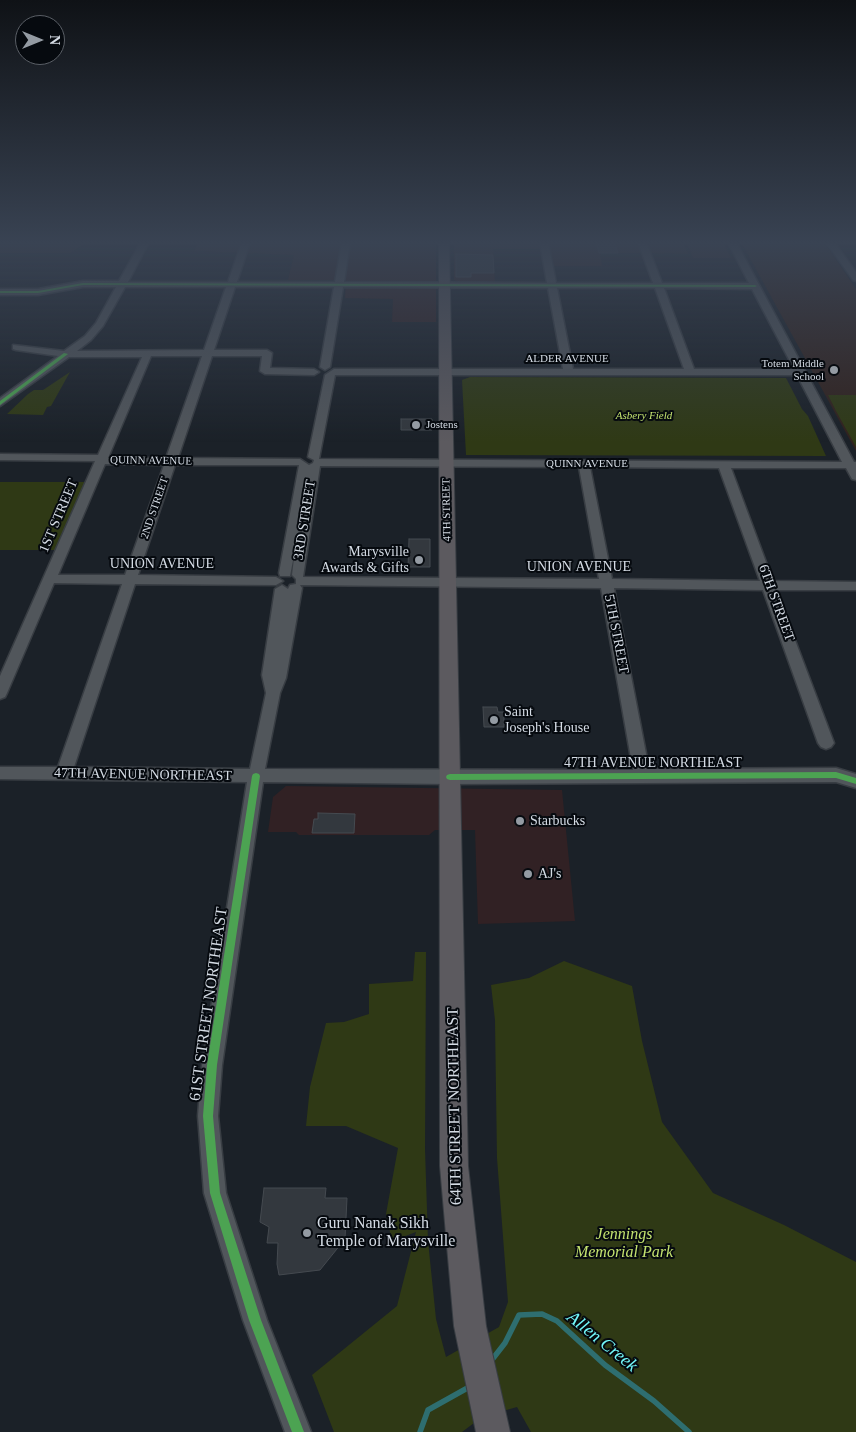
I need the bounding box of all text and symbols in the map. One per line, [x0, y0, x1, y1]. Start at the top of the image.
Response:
north arrow [15, 15, 65, 65]
text: N [47, 35, 62, 45]
street label: ALDER AVENUE [525, 352, 609, 366]
place label: Totem Middle School [762, 357, 824, 383]
marker: Totem Middle School [828, 364, 840, 376]
park label: Asbery Field [616, 409, 672, 423]
place label: Jostens [426, 418, 458, 432]
marker: Jostens [410, 419, 422, 431]
street label: QUINN AVENUE [110, 454, 192, 468]
street label: QUINN AVENUE [546, 457, 628, 471]
street label: 2ND STREET [138, 475, 172, 541]
street label: 1ST STREET [36, 477, 82, 555]
street label: 4TH STREET [440, 478, 454, 542]
street label: 3RD STREET [290, 479, 320, 561]
place label: Marysville Awards & Gifts [321, 544, 409, 576]
marker: Marysville Awards & Gifts [413, 554, 425, 566]
street label: UNION AVENUE [110, 556, 214, 572]
street label: UNION AVENUE [527, 559, 631, 575]
street label: 6TH STREET [754, 562, 798, 644]
street label: 5TH STREET [600, 593, 632, 675]
place label: Saint Joseph's House [504, 704, 589, 736]
marker: Saint Joseph's House [488, 714, 500, 726]
street label: 47TH AVENUE NORTHEAST [564, 755, 742, 771]
street label: 47TH AVENUE NORTHEAST [54, 765, 232, 785]
place label: Starbucks [530, 813, 585, 829]
marker: Starbucks [514, 815, 526, 827]
place label: AJ's [538, 866, 562, 882]
marker: AJ's [522, 868, 534, 880]
street label: 61ST STREET NORTHEAST [186, 906, 232, 1102]
street label: 64TH STREET NORTHEAST [444, 1007, 466, 1205]
place label: Guru Nanak Sikh Temple of Marysville [317, 1214, 455, 1252]
park label: Jennings Memorial Park [575, 1225, 673, 1263]
marker: Guru Nanak Sikh Temple of Marysville [301, 1227, 313, 1239]
water label: Allen Creek [562, 1307, 642, 1377]

